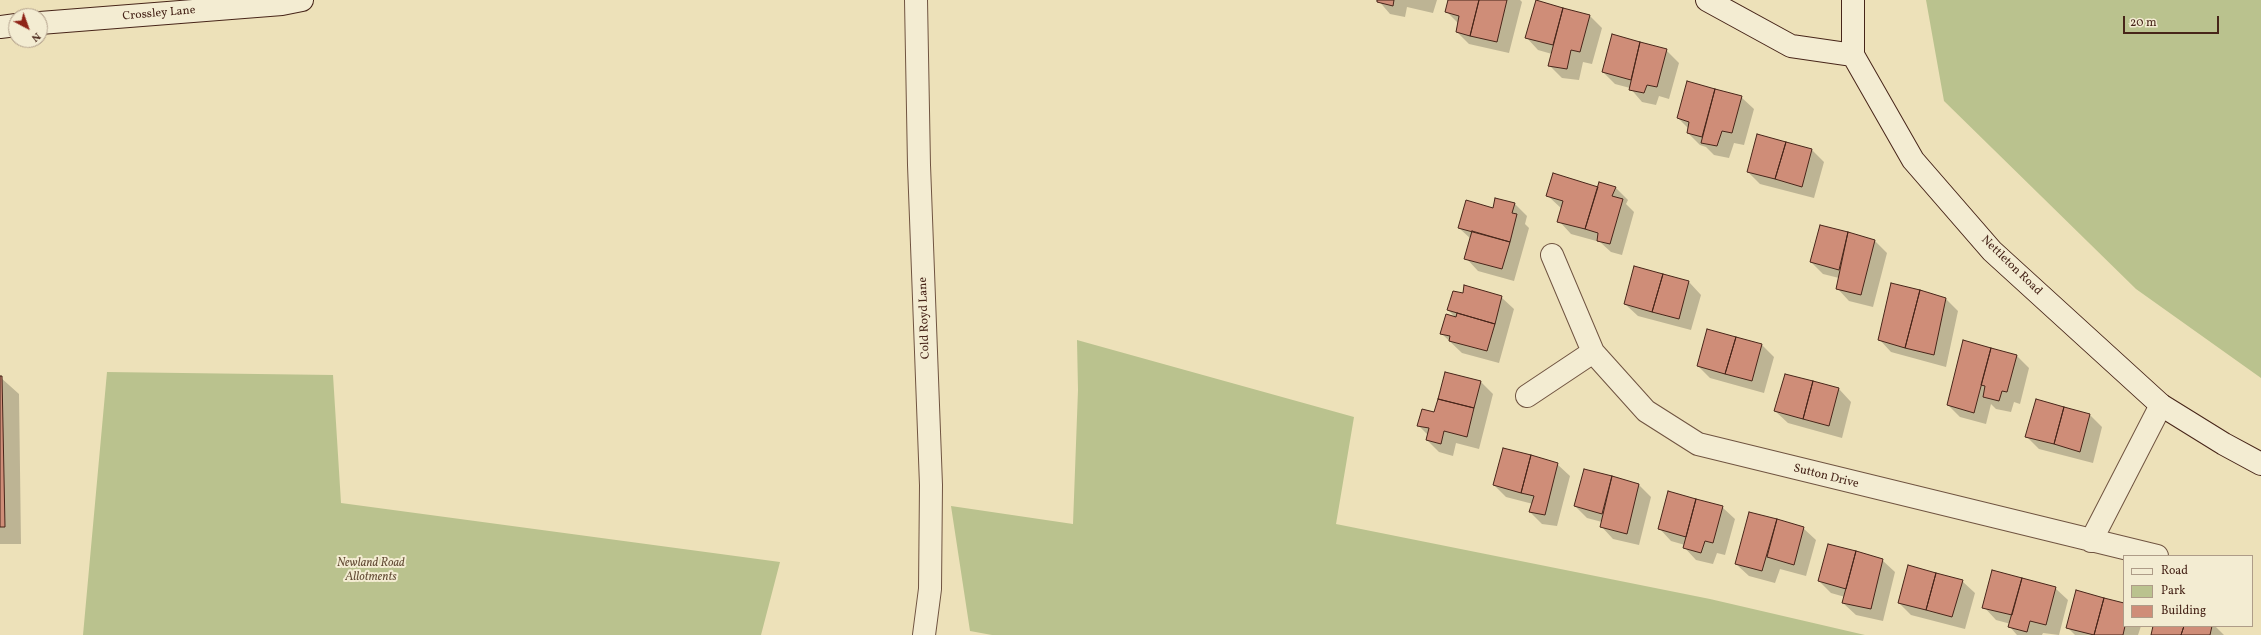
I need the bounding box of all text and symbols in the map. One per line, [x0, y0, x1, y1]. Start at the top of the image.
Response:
street label: Crossley Lane [122, 4, 196, 24]
north arrow [8, 8, 48, 48]
scale bar [2125, 8, 2221, 34]
text: 20 m [2130, 15, 2157, 31]
text: N [28, 28, 43, 45]
street label: Nettleton Road [1977, 233, 2045, 299]
street label: Cold Royd Lane [916, 277, 934, 359]
street label: Sutton Drive [1792, 462, 1860, 492]
legend [2123, 555, 2253, 627]
park label: Newland Road Allotments [337, 557, 405, 585]
text: Road [2161, 563, 2188, 579]
text: Park [2161, 583, 2186, 599]
text: Building [2161, 603, 2206, 619]

